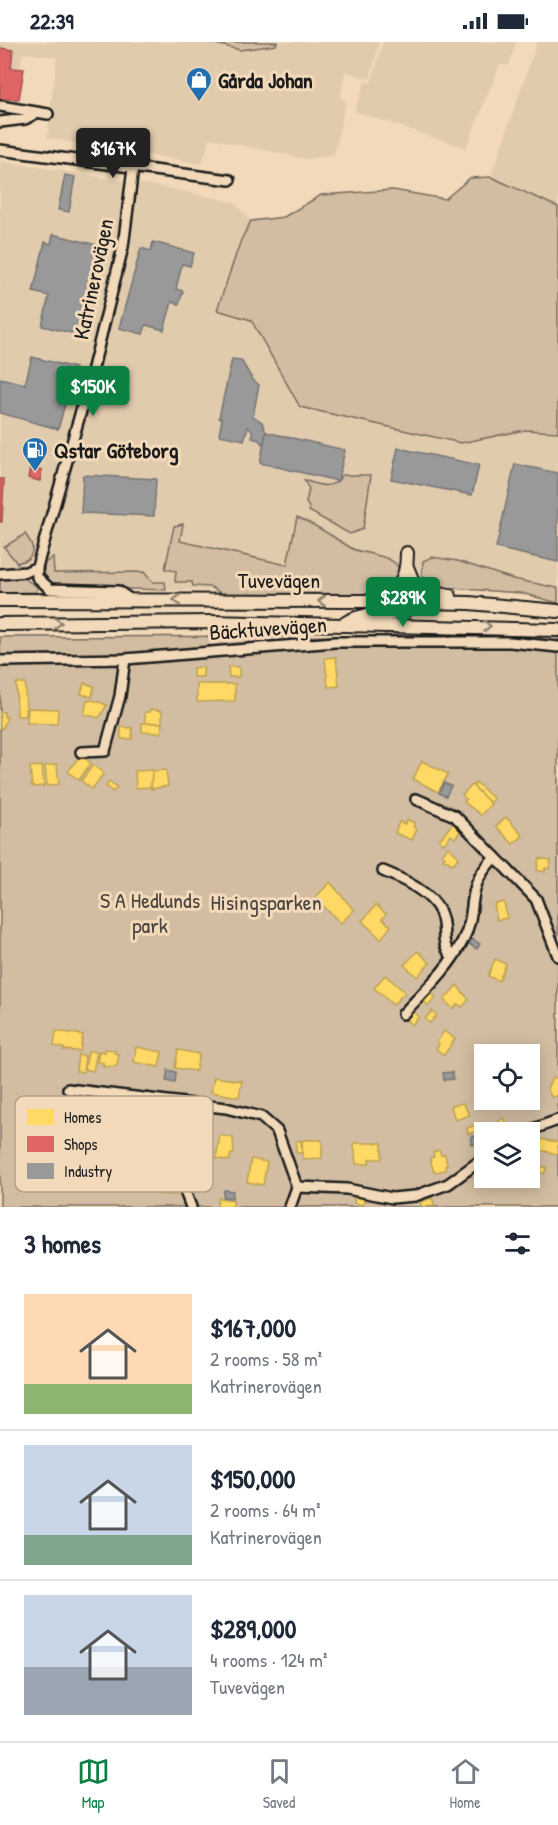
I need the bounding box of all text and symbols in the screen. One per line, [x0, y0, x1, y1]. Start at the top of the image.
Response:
text: 22:39 [30, 6, 74, 36]
shop icon: Gårda Johan [184, 65, 214, 103]
place label: Gårda Johan [218, 65, 313, 95]
pin: $167K [71, 128, 155, 179]
text: $167K [90, 134, 136, 161]
street label: Katrinerovägen [66, 216, 120, 342]
pin: $150K [51, 366, 135, 417]
text: $150K [70, 372, 116, 399]
fuel station icon: Qstar Göteborg [20, 435, 50, 473]
place label: Qstar Göteborg [54, 435, 179, 466]
street label: Tuvevägen [238, 565, 320, 595]
pin: $289K [361, 577, 445, 628]
text: $289K [380, 583, 426, 610]
one-way arrow [173, 594, 182, 606]
one-way arrow [318, 595, 327, 607]
street label: Bäcktuvevägen [208, 609, 328, 647]
one-way arrow [54, 617, 63, 629]
one-way arrow [482, 620, 491, 632]
park label: S A Hedlunds park [100, 885, 200, 940]
park label: Hisingsparken [210, 887, 322, 917]
map controls [474, 1044, 540, 1188]
button: locate [474, 1044, 540, 1110]
legend [15, 1096, 213, 1192]
text: Homes [64, 1106, 101, 1128]
button: layers [474, 1122, 540, 1188]
text: Shops [64, 1133, 98, 1155]
text: Industry [64, 1160, 112, 1182]
text: 3 homes [24, 1226, 101, 1261]
icon: filters [501, 1227, 534, 1260]
text: $167,000 [210, 1310, 296, 1345]
icon: home [72, 1318, 144, 1390]
text: 2 rooms · 58 m² [210, 1345, 322, 1372]
text: Katrinerovägen [210, 1372, 322, 1399]
text: $150,000 [210, 1461, 295, 1496]
icon: home [72, 1469, 144, 1541]
text: 2 rooms · 64 m² [210, 1496, 321, 1523]
text: Katrinerovägen [210, 1523, 322, 1550]
text: $289,000 [210, 1611, 296, 1646]
icon: home [72, 1619, 144, 1691]
text: 4 rooms · 124 m² [210, 1646, 327, 1673]
text: Tuvevägen [210, 1673, 285, 1700]
tab: Map [77, 1755, 110, 1813]
tab: Saved [263, 1755, 296, 1813]
tab: Home [449, 1755, 482, 1813]

